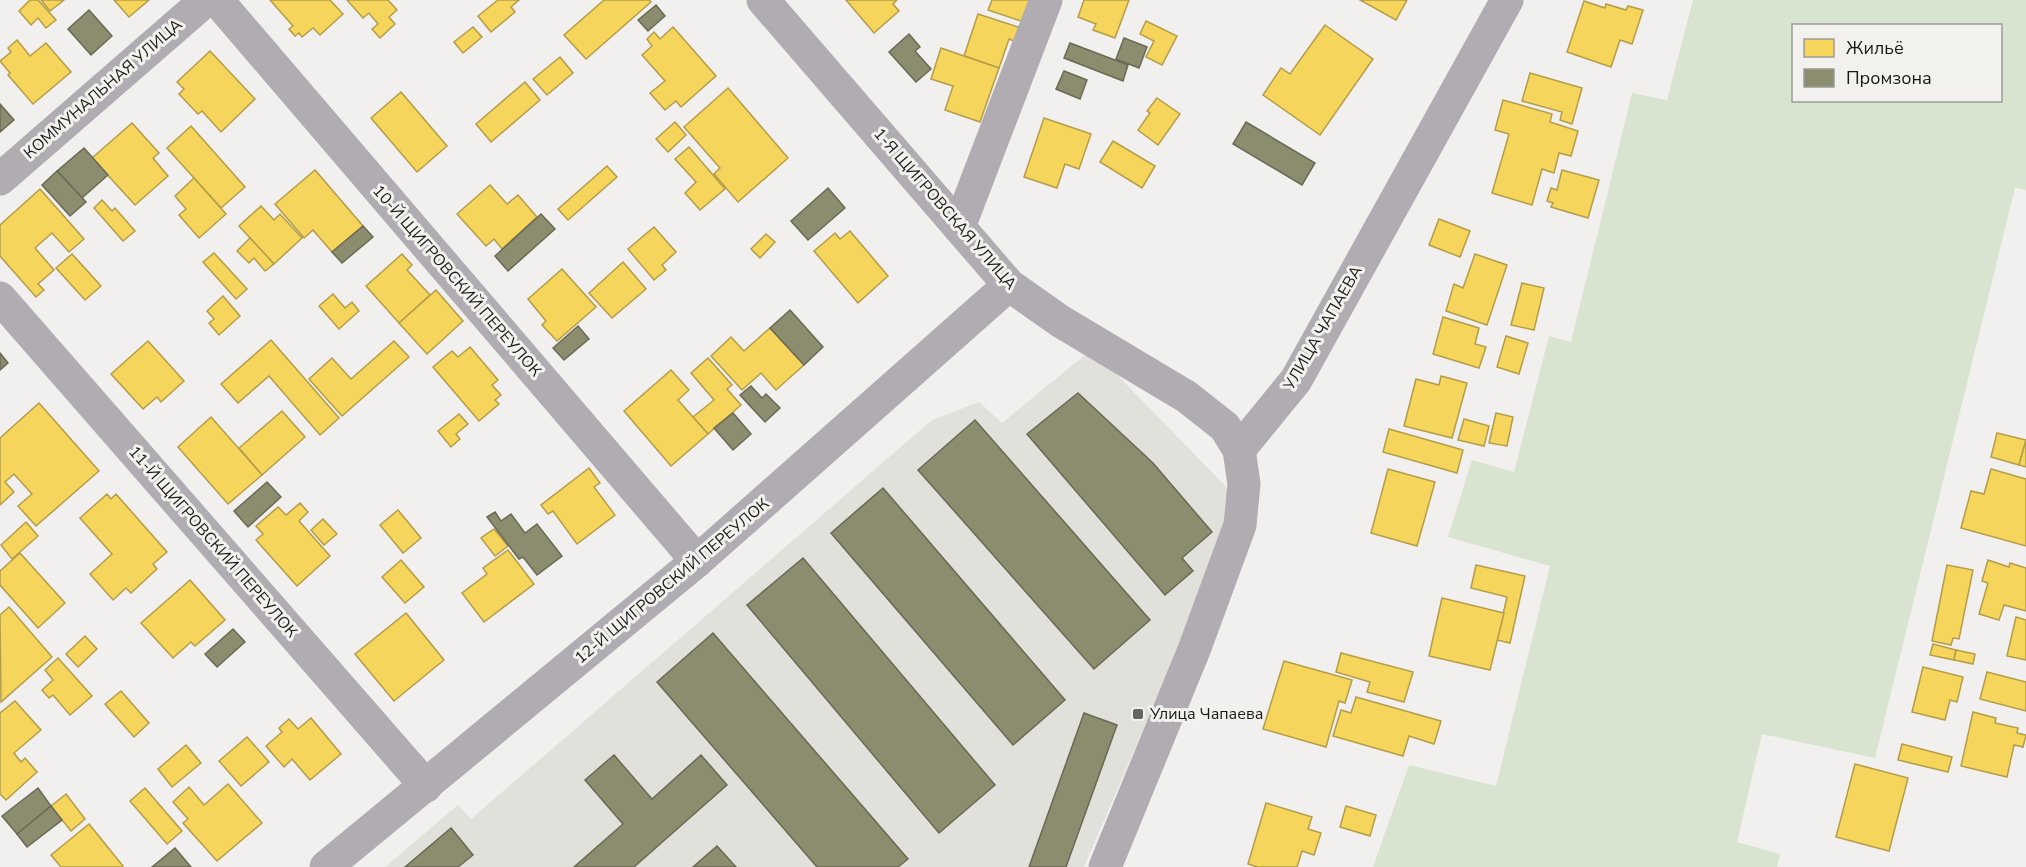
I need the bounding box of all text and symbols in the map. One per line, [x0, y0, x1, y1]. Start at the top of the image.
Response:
street label: КОММУНАЛЬНАЯ УЛИЦА [19, 14, 187, 164]
legend [1792, 24, 2002, 102]
text: Жильё [1846, 36, 1904, 60]
text: Промзона [1846, 66, 1932, 90]
street label: 1-Я ЩИГРОВСКАЯ УЛИЦА [869, 123, 1022, 295]
street label: 10-Й ЩИГРОВСКИЙ ПЕРЕУЛОК [368, 180, 547, 382]
street label: УЛИЦА ЧАПАЕВА [1278, 261, 1368, 395]
street label: 11-Й ЩИГРОВСКИЙ ПЕРЕУЛОК [124, 441, 303, 643]
street label: 12-Й ЩИГРОВСКИЙ ПЕРЕУЛОК [570, 493, 774, 669]
place label: Улица Чапаева [1149, 703, 1263, 725]
marker: Улица Чапаева [1131, 707, 1145, 721]

